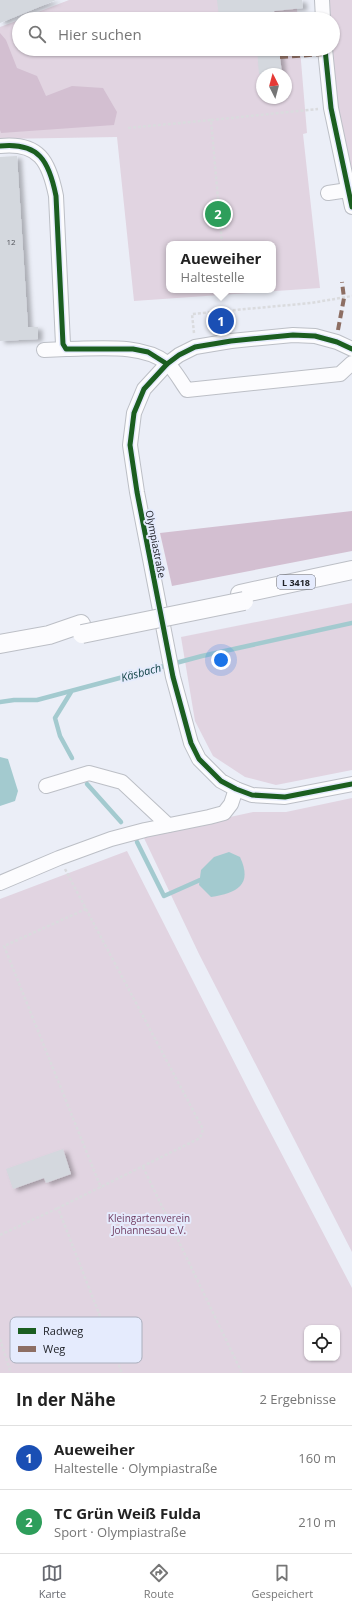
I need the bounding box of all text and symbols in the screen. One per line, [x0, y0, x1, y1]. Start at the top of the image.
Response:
search box [12, 12, 340, 56]
icon: search [26, 23, 48, 45]
text: Hier suchen [58, 24, 142, 44]
north arrow [256, 68, 292, 104]
pin: 2 [205, 199, 231, 229]
house number: 12 [6, 236, 16, 247]
popup [166, 241, 276, 293]
text: Aueweiher [181, 248, 261, 268]
text: Haltestelle [181, 268, 245, 286]
pin: 1 [208, 306, 234, 336]
street label: Olympiastraße [143, 509, 169, 579]
road number: L 3418 [277, 575, 315, 589]
your location [211, 650, 231, 670]
water label: Käsbach [119, 659, 163, 685]
park label: Kleingartenverein Johannesau e.V. [108, 1211, 190, 1237]
legend [10, 1317, 142, 1363]
text: Radweg [43, 1323, 83, 1338]
map controls [304, 1325, 340, 1361]
button: locate [304, 1325, 340, 1361]
text: Weg [43, 1341, 65, 1356]
text: In der Nähe [16, 1388, 115, 1411]
text: 2 Ergebnisse [259, 1390, 336, 1408]
text: Aueweiher [54, 1439, 135, 1459]
text: 1 [25, 1449, 33, 1467]
text: 160 m [298, 1449, 336, 1467]
text: Haltestelle · Olympiastraße [54, 1459, 217, 1477]
text: TC Grün Weiß Fulda [54, 1503, 201, 1523]
text: 2 [25, 1513, 33, 1531]
text: 210 m [298, 1513, 336, 1531]
text: Sport · Olympiastraße [54, 1523, 186, 1541]
tab: Karte [39, 1562, 66, 1601]
tab: Route [144, 1562, 174, 1601]
tab: Gespeichert [251, 1562, 313, 1601]

